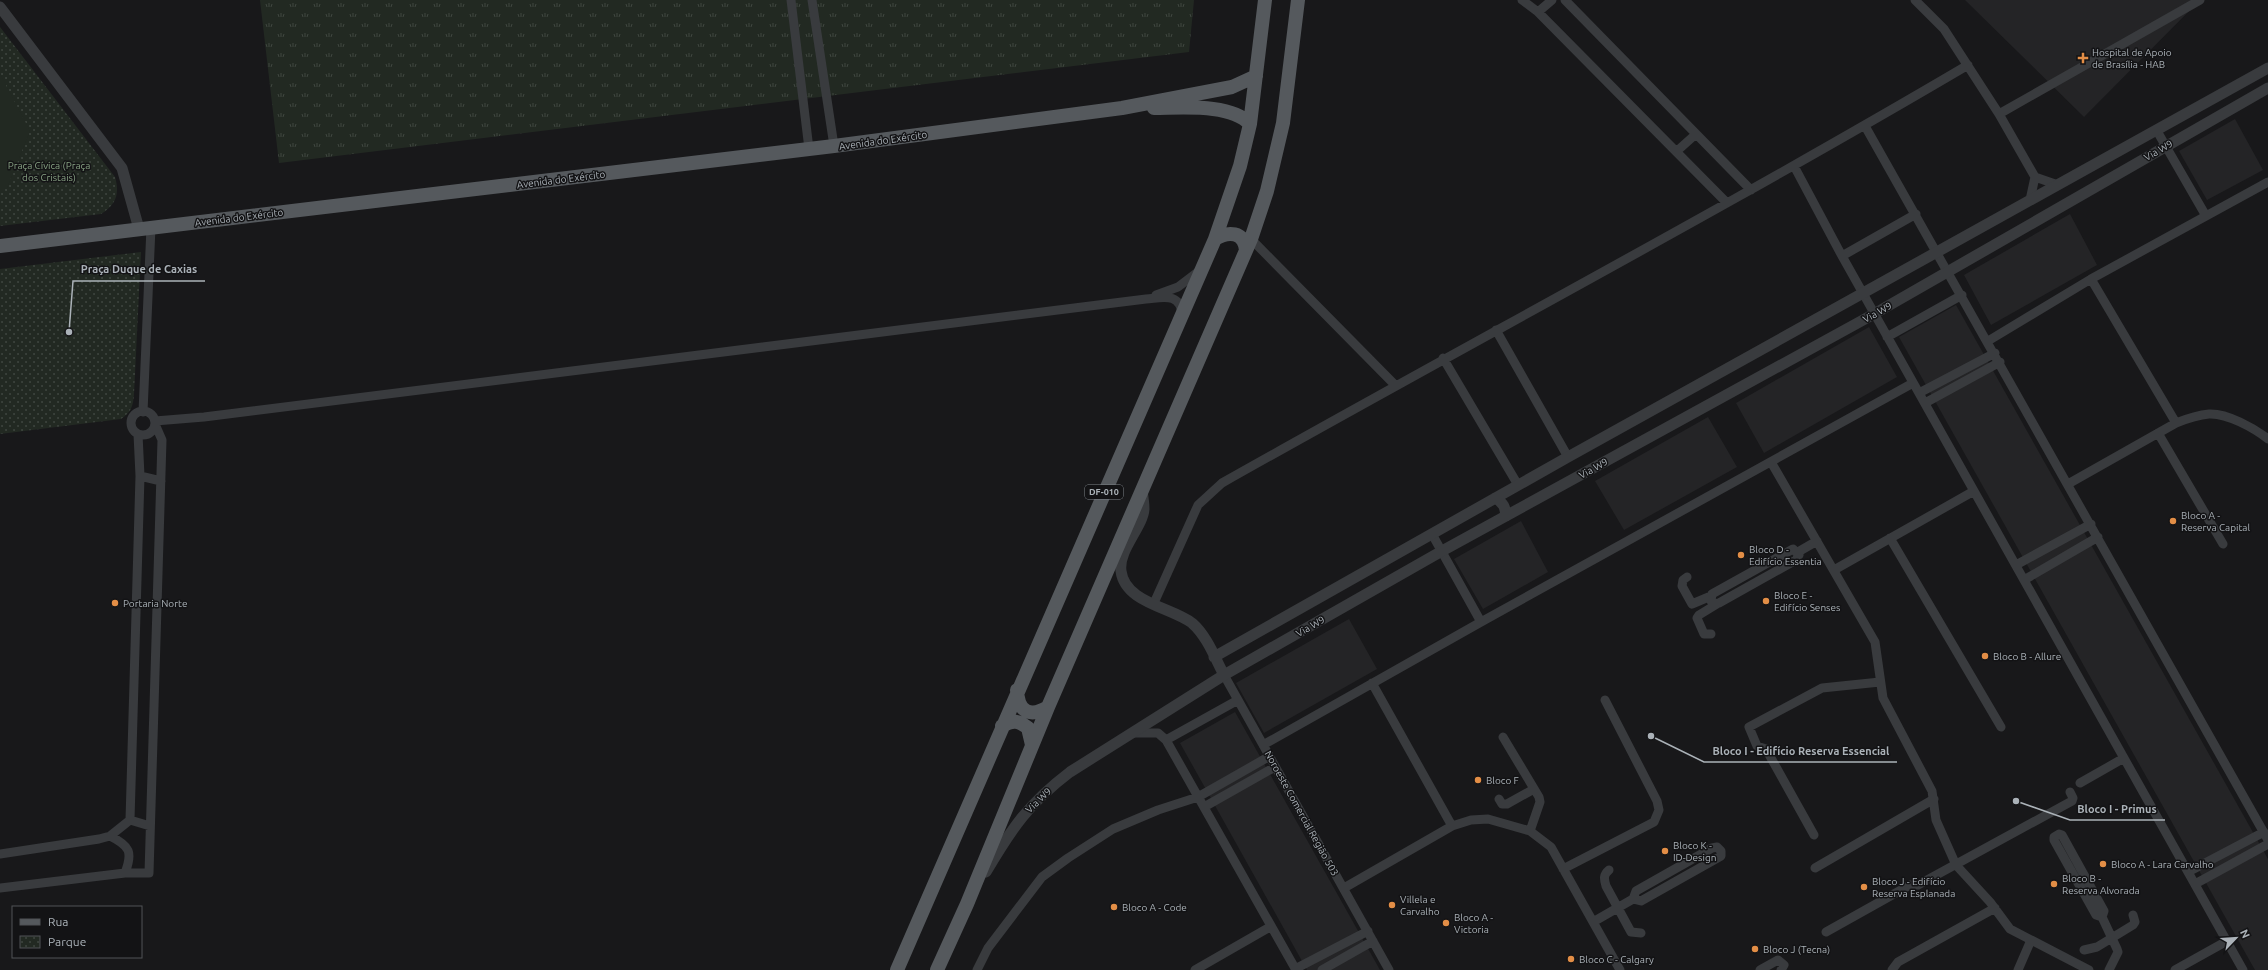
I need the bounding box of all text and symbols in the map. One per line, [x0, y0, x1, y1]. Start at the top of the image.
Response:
place label: Hospital de Apoio de Brasília - HAB [2092, 47, 2172, 70]
marker: Hospital de Apoio de Brasília - HAB [2077, 52, 2089, 64]
street label: Avenida do Exército [838, 129, 928, 152]
street label: Via W9 [2142, 138, 2175, 163]
park label: Praça Cívica (Praça dos Cristais) [8, 160, 90, 183]
street label: Avenida do Exército [516, 169, 606, 190]
street label: Avenida do Exército [194, 207, 284, 228]
callout: Praça Duque de Caxias [73, 258, 205, 281]
text: Praça Duque de Caxias [81, 263, 197, 275]
street label: Via W9 [1861, 300, 1894, 325]
street label: Via W9 [1577, 456, 1610, 481]
road number: DF-010 [1085, 485, 1123, 499]
place label: Bloco A - Reserva Capital [2181, 510, 2251, 533]
marker: Bloco A - Reserva Capital [2168, 516, 2178, 526]
place label: Bloco D - Edifício Essentia [1749, 544, 1822, 567]
marker: Bloco D - Edifício Essentia [1736, 550, 1746, 560]
place label: Bloco E - Edifício Senses [1774, 590, 1840, 613]
marker: Bloco E - Edifício Senses [1761, 596, 1771, 606]
marker: Portaria Norte [110, 598, 120, 608]
place label: Portaria Norte [123, 598, 187, 609]
street label: Via W9 [1294, 614, 1327, 639]
marker: Bloco B - Allure [1980, 651, 1990, 661]
place label: Bloco B - Allure [1993, 651, 2061, 662]
callout: Bloco I - Edifício Reserva Essencial [1704, 739, 1897, 762]
text: Bloco I - Edifício Reserva Essencial [1713, 745, 1890, 757]
street label: Noroeste Comercial Região 503 [1262, 749, 1341, 878]
marker: Bloco F [1473, 775, 1483, 785]
place label: Bloco F [1486, 775, 1519, 786]
street label: Via W9 [1023, 785, 1053, 815]
callout: Bloco I - Primus [2070, 797, 2165, 820]
text: Bloco I - Primus [2077, 803, 2157, 815]
place label: Bloco K - ID-Design [1673, 840, 1716, 863]
marker: Bloco K - ID-Design [1660, 846, 1670, 856]
marker: Bloco A - Lara Carvalho [2098, 859, 2108, 869]
place label: Bloco A - Lara Carvalho [2111, 859, 2214, 870]
place label: Bloco B - Reserva Alvorada [2062, 873, 2140, 896]
place label: Bloco J - Edifício Reserva Esplanada [1872, 876, 1955, 899]
marker: Bloco B - Reserva Alvorada [2049, 879, 2059, 889]
marker: Bloco J - Edifício Reserva Esplanada [1859, 882, 1869, 892]
place label: Villela e Carvalho [1400, 894, 1440, 917]
marker: Villela e Carvalho [1387, 900, 1397, 910]
marker: Bloco A - Code [1109, 902, 1119, 912]
place label: Bloco A - Code [1122, 902, 1187, 913]
legend [12, 906, 142, 958]
place label: Bloco A - Victoria [1454, 912, 1493, 935]
text: Rua [48, 915, 69, 928]
marker: Bloco A - Victoria [1441, 918, 1451, 928]
north arrow [2216, 918, 2256, 958]
text: N [2238, 928, 2252, 940]
text: Parque [48, 935, 86, 948]
marker: Bloco J (Tecna) [1750, 944, 1760, 954]
place label: Bloco J (Tecna) [1763, 944, 1830, 955]
marker: Bloco C - Calgary [1566, 954, 1576, 964]
place label: Bloco C - Calgary [1579, 954, 1654, 965]

